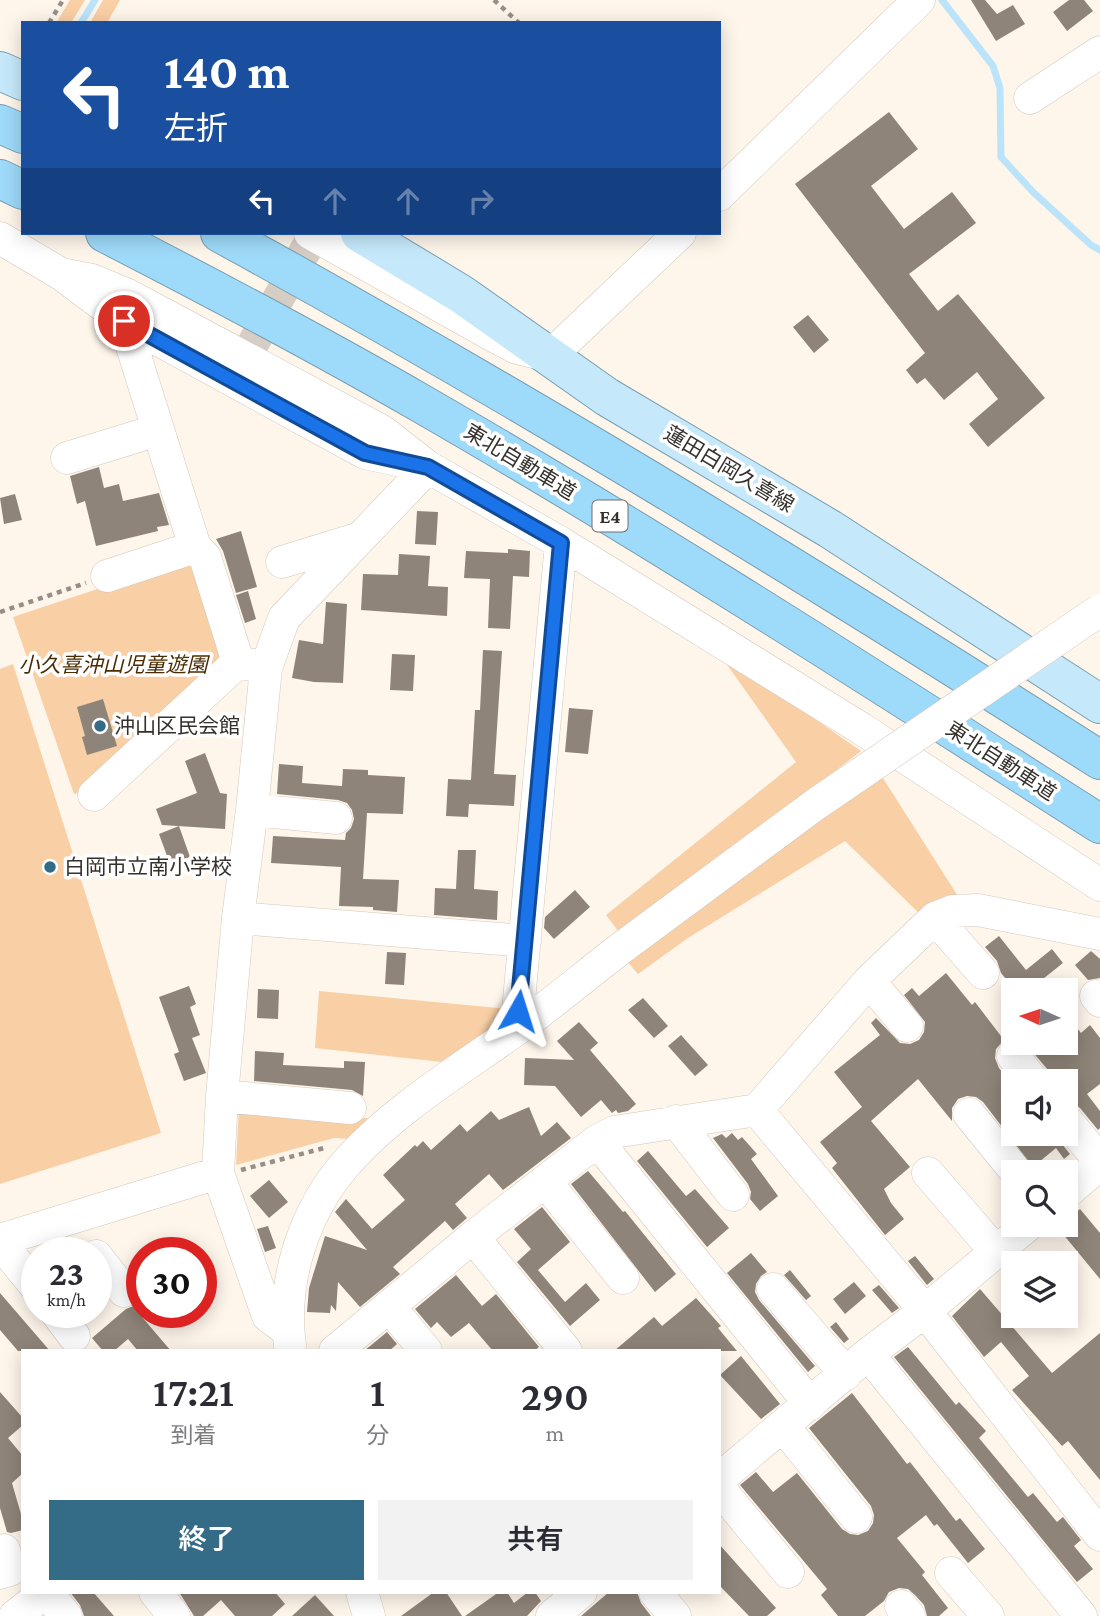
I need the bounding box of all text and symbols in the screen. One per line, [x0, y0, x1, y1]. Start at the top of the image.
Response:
text: 140 m [164, 44, 289, 99]
icon: left [49, 49, 140, 140]
text: 左折 [164, 110, 228, 146]
icon: left [243, 182, 281, 220]
icon: ahead [316, 182, 354, 220]
icon: ahead [389, 182, 427, 220]
icon: right [462, 182, 500, 220]
pin [94, 291, 154, 351]
icon: arrive [105, 302, 143, 340]
street label: 東北自動車道 [460, 419, 580, 505]
street label: 蓮田白岡久喜線 [660, 421, 798, 517]
road number: E4 [592, 500, 628, 531]
park label: 小久喜沖山児童遊園 [19, 653, 210, 677]
place label: 沖山区民会館 [114, 714, 240, 738]
street label: 東北自動車道 [942, 717, 1060, 805]
marker: 沖山区民会館 [92, 718, 108, 734]
place label: 白岡市立南小学校 [64, 855, 232, 879]
marker: 白岡市立南小学校 [42, 859, 58, 875]
position arrow [481, 974, 555, 1048]
north arrow [1001, 978, 1078, 1055]
map controls [1001, 978, 1078, 1328]
button: sound [1001, 1069, 1078, 1146]
button: search [1001, 1160, 1078, 1237]
speed limit sign: 30 [126, 1237, 217, 1328]
button: layers [1001, 1251, 1078, 1328]
text: 23 [49, 1254, 84, 1293]
text: km/h [47, 1290, 86, 1310]
text: 17:21 [153, 1368, 234, 1415]
text: 1 [370, 1368, 385, 1415]
text: 290 [521, 1372, 589, 1419]
text: m [546, 1420, 564, 1446]
text: 到着 [171, 1422, 217, 1448]
text: 分 [366, 1422, 389, 1448]
button: 終了 [49, 1500, 364, 1580]
button: 共有 [378, 1500, 693, 1580]

